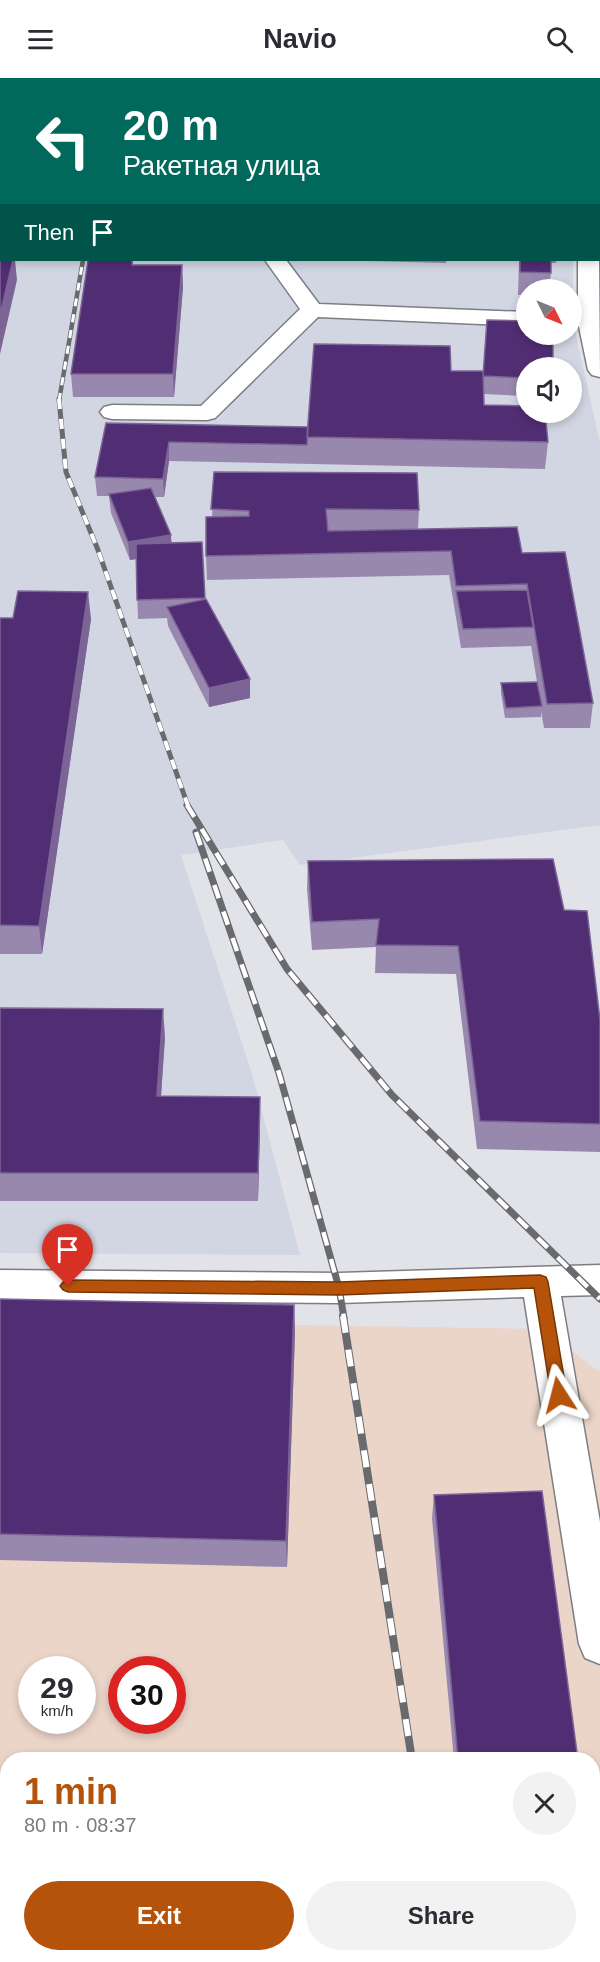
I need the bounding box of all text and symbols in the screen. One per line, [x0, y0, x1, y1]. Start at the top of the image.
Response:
icon: menu [24, 23, 57, 56]
icon: search [543, 23, 576, 56]
text: Navio [263, 24, 337, 54]
icon: left [24, 102, 102, 180]
text: 20 m [123, 102, 219, 149]
text: Ракетная улица [123, 151, 320, 181]
icon: arrive [86, 216, 119, 249]
text: Then [24, 220, 74, 245]
north arrow [516, 279, 582, 345]
map controls [516, 279, 582, 423]
button: sound [516, 357, 582, 423]
pin [42, 1224, 93, 1286]
icon: arrive [51, 1233, 84, 1266]
position arrow [527, 1363, 591, 1427]
speed limit sign: 30 [108, 1656, 186, 1734]
text: 29 [40, 1671, 74, 1704]
text: km/h [41, 1702, 73, 1719]
text: 1 min [24, 1771, 118, 1812]
button: close [513, 1772, 576, 1835]
text: 80 m · 08:37 [24, 1814, 136, 1836]
button: Exit [24, 1881, 294, 1950]
button: Share [306, 1881, 576, 1950]

